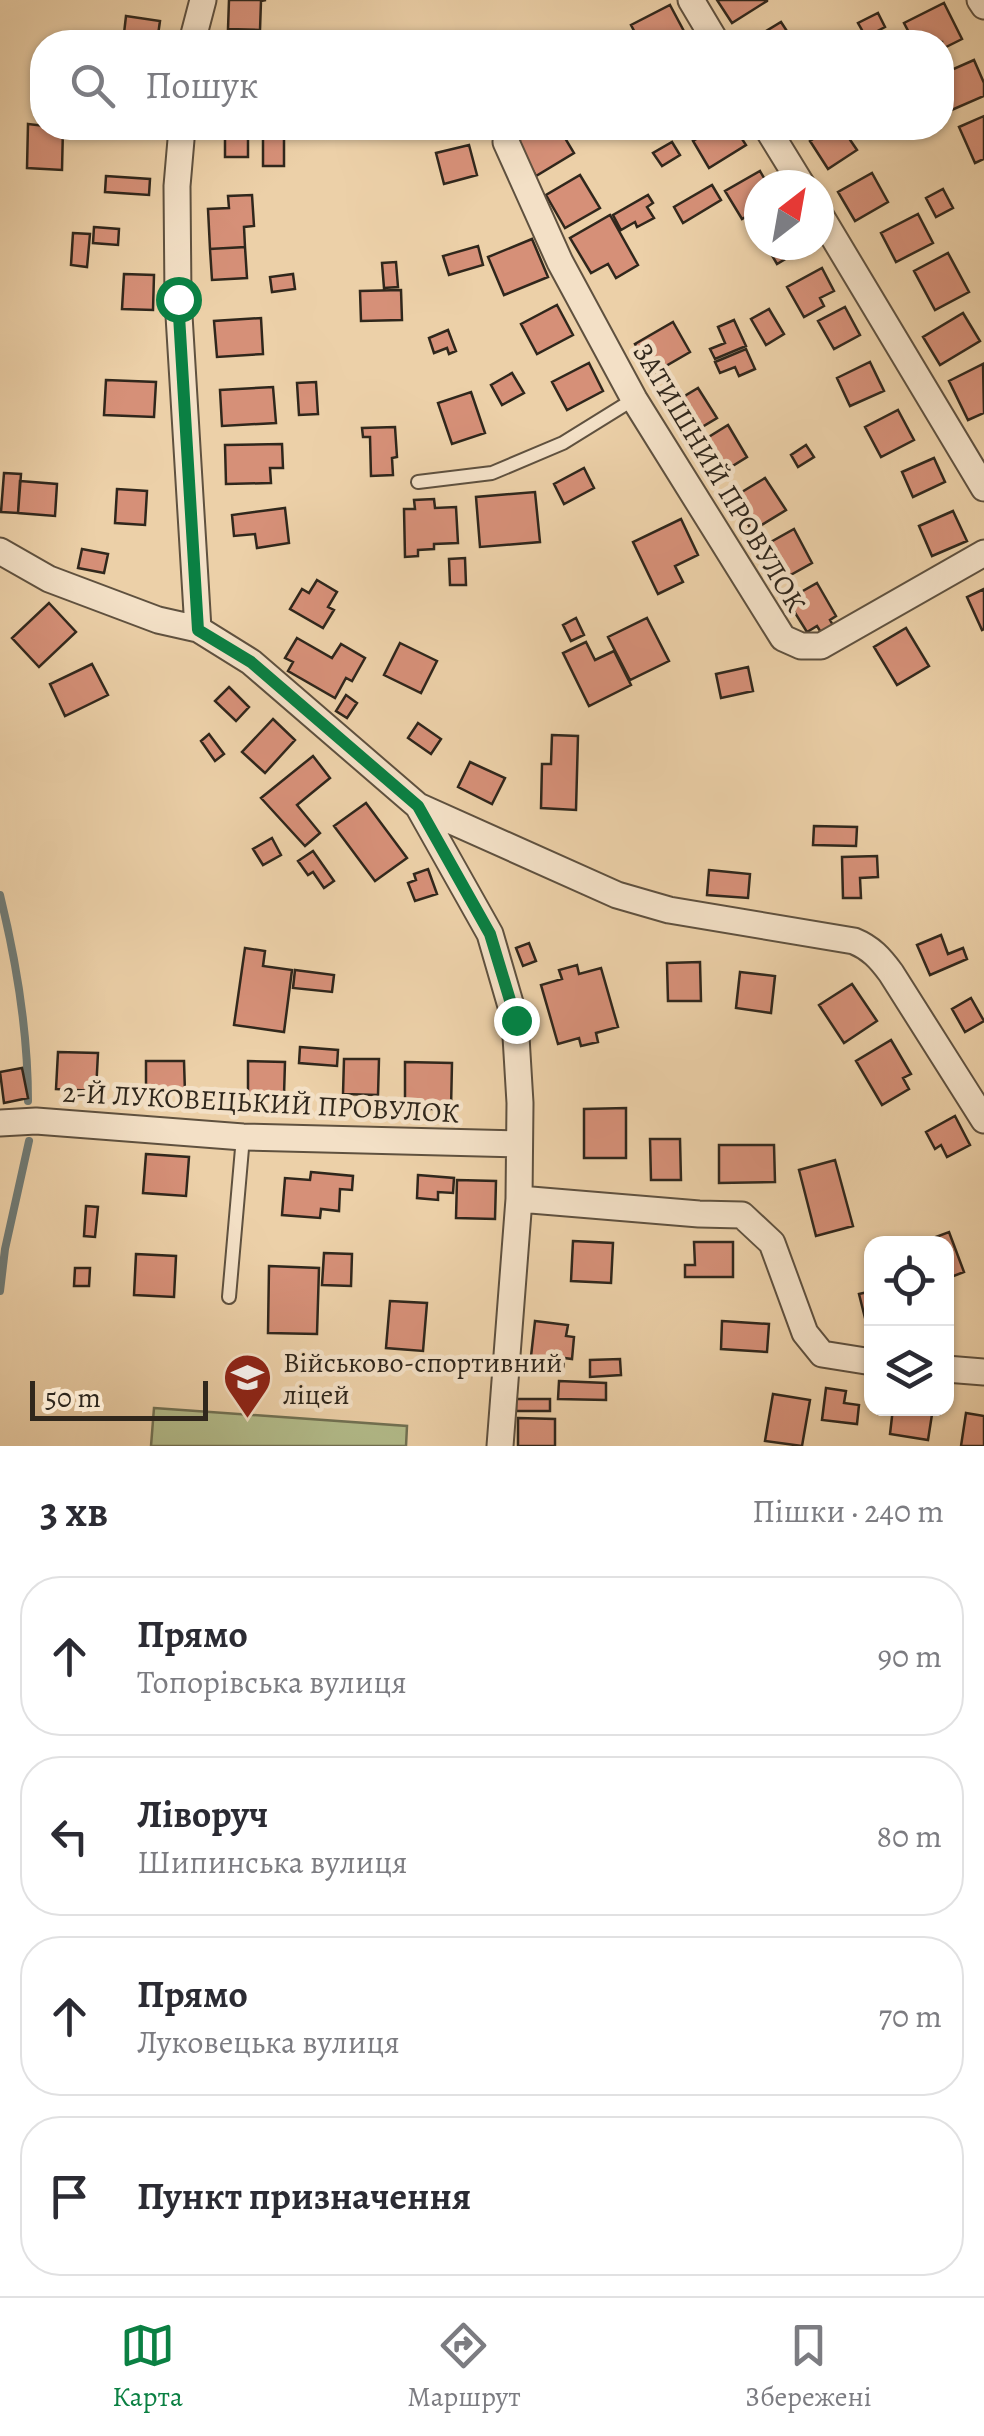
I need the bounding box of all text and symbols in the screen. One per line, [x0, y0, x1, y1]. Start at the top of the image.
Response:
search box [30, 30, 954, 140]
icon: search [65, 58, 120, 113]
text: Пошук [145, 59, 258, 111]
north arrow [744, 170, 834, 260]
route start [156, 277, 202, 323]
street label: ЗАТИШНИЙ ПРОВУЛОК [624, 336, 815, 619]
route end [494, 998, 540, 1044]
street label: 2-Й ЛУКОВЕЦЬКИЙ ПРОВУЛОК [62, 1074, 460, 1132]
map controls [864, 1236, 954, 1416]
button: locate [864, 1236, 954, 1326]
button: layers [864, 1326, 954, 1416]
place label: Військово-спортивний ліцей [283, 1344, 563, 1414]
school or university icon: Військово-спортивний ліцей [222, 1352, 274, 1420]
scale bar [30, 1376, 208, 1420]
text: 50 m [45, 1379, 101, 1417]
text: 3 хв [40, 1483, 108, 1540]
text: Пішки · 240 m [752, 1489, 944, 1533]
text: Прямо [137, 1608, 248, 1660]
icon: ahead [42, 1629, 97, 1684]
text: 90 m [877, 1634, 942, 1678]
text: Топорівська вулиця [137, 1660, 407, 1704]
text: Ліворуч [137, 1788, 268, 1840]
icon: left [42, 1809, 97, 1864]
text: 80 m [876, 1814, 942, 1858]
text: Шипинська вулиця [137, 1840, 408, 1884]
text: Прямо [137, 1968, 248, 2020]
icon: ahead [42, 1989, 97, 2044]
text: 70 m [879, 1994, 942, 2038]
text: Луковецька вулиця [137, 2020, 400, 2064]
icon: arrive [42, 2169, 97, 2224]
text: Пункт призначення [137, 2170, 471, 2222]
tab: Карта [112, 2318, 183, 2416]
tab: Маршрут [407, 2318, 521, 2416]
tab: Збережені [745, 2318, 872, 2416]

